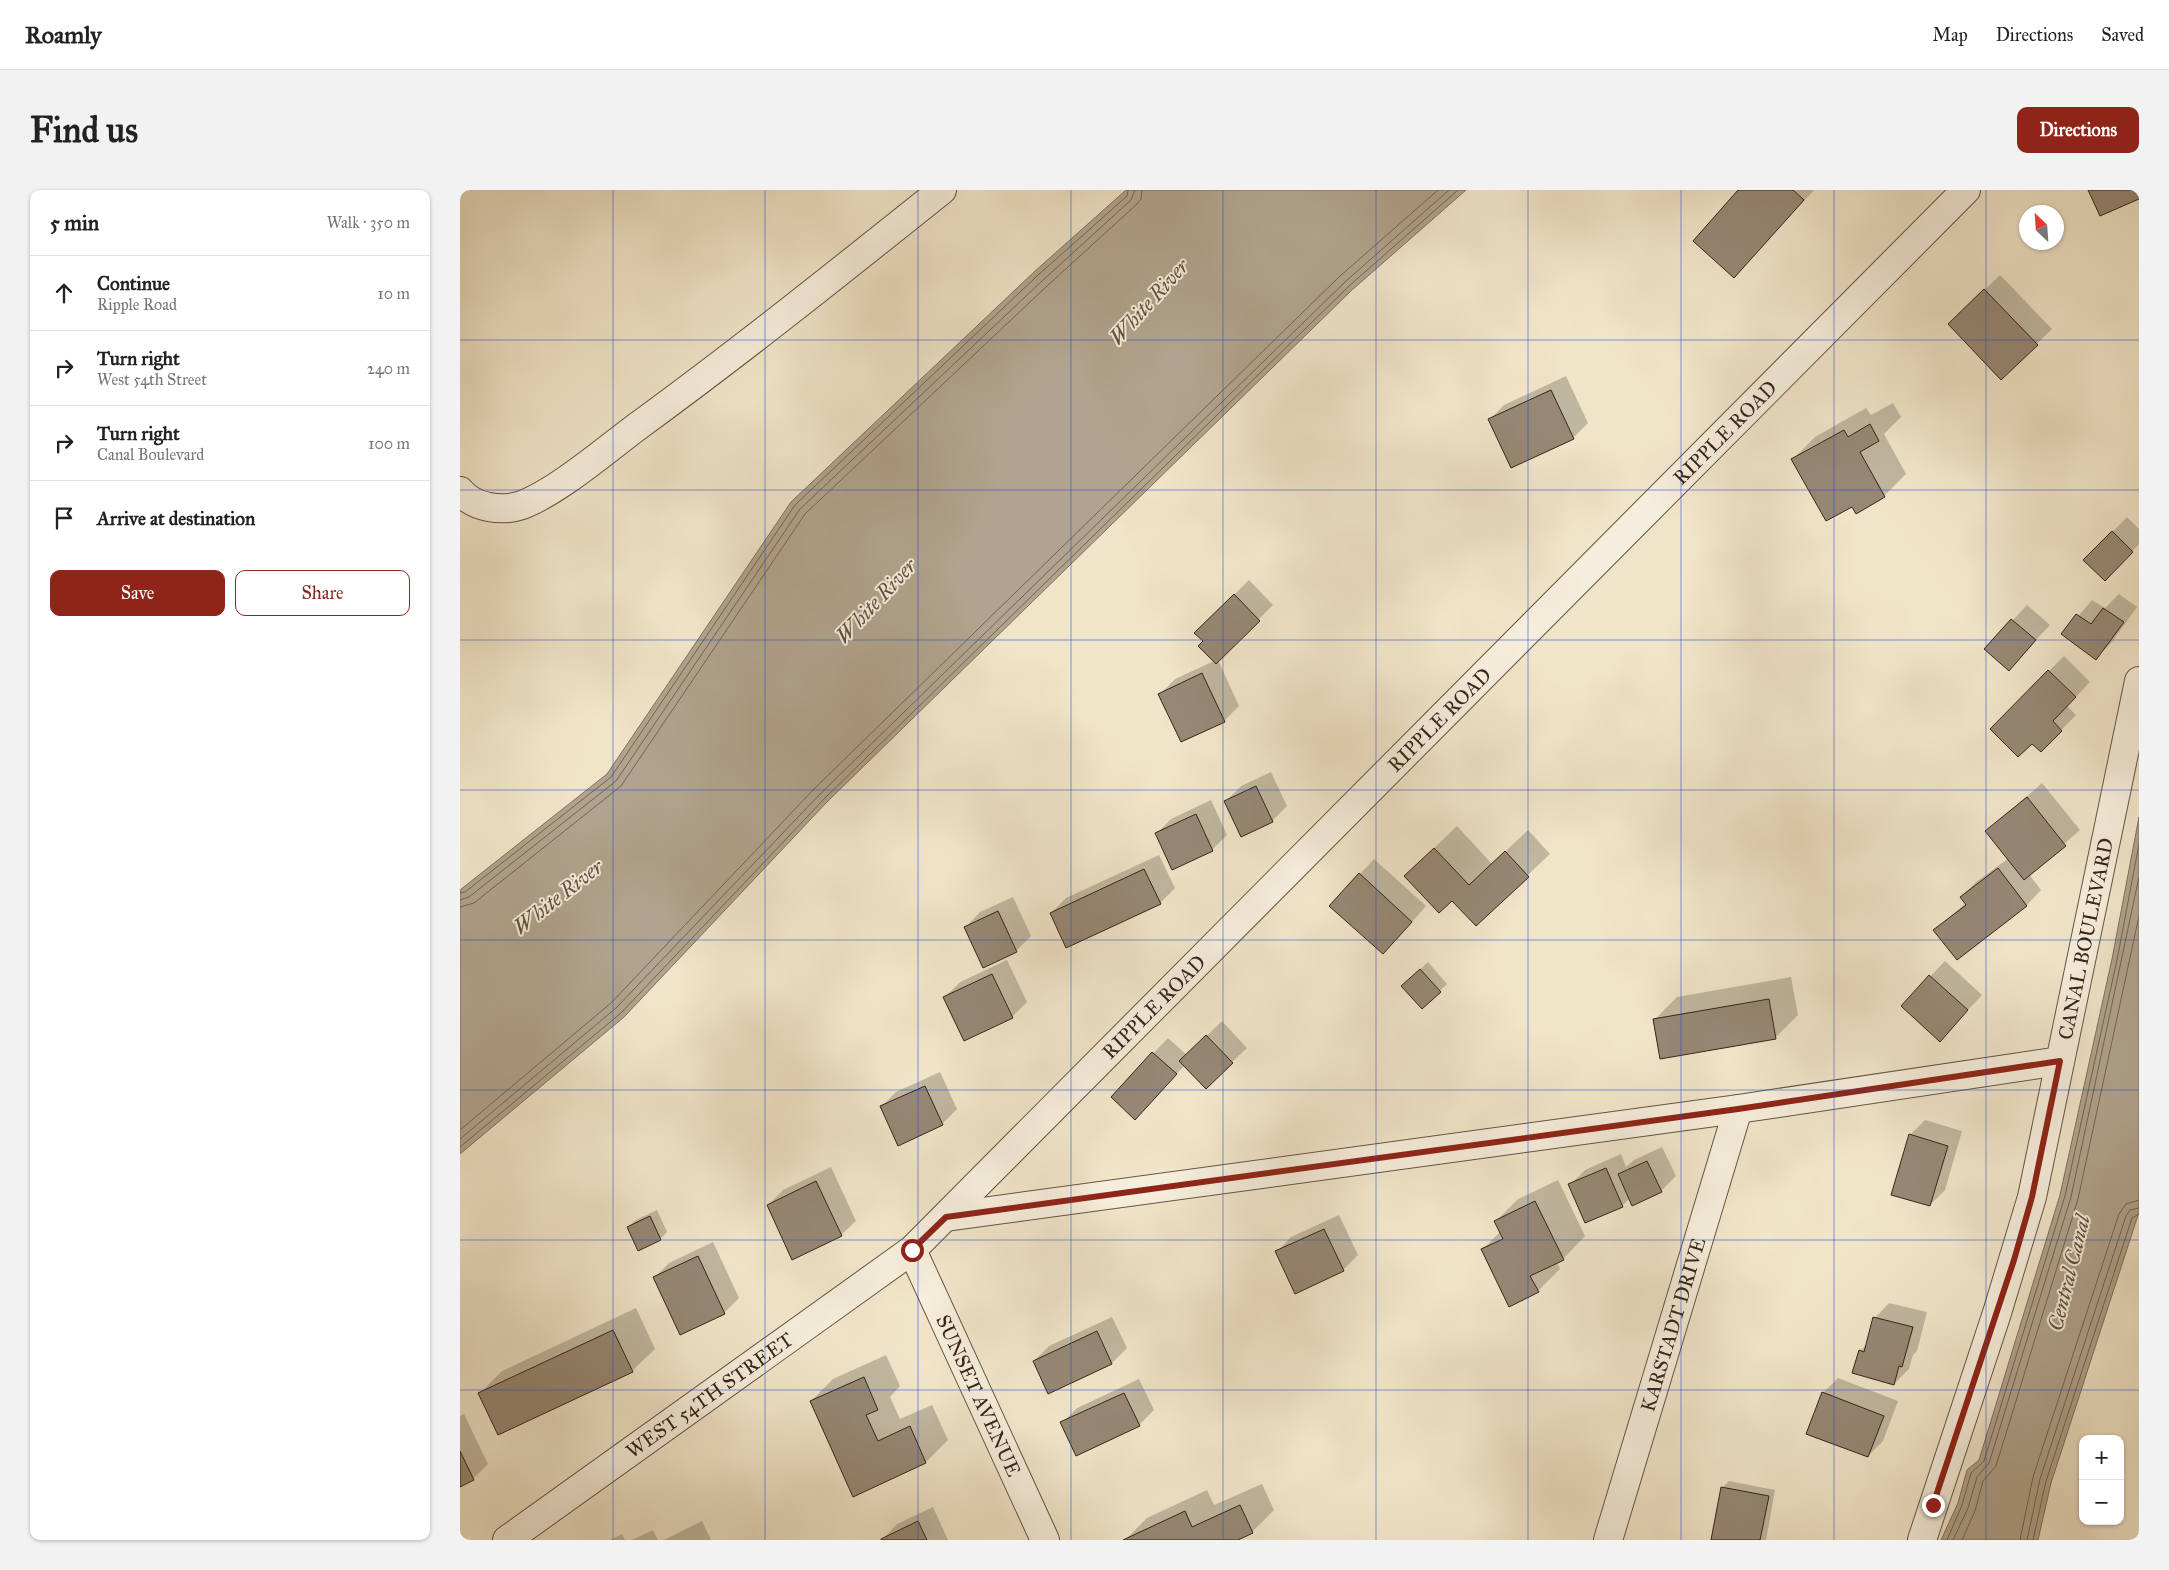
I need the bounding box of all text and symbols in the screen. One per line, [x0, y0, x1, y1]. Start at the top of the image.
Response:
text: Roamly [25, 20, 102, 50]
text: Map [1932, 24, 1968, 46]
text: Directions [1996, 24, 2073, 46]
text: Saved [2101, 24, 2144, 46]
button: Directions [2017, 107, 2139, 153]
text: Find us [30, 109, 138, 152]
north arrow [2019, 205, 2064, 250]
text: 5 min [50, 210, 99, 236]
text: Walk · 350 m [327, 213, 410, 232]
water label: White River [1104, 253, 1195, 350]
text: Continue [97, 272, 170, 295]
icon: ahead [50, 279, 78, 307]
text: 10 m [378, 284, 410, 303]
text: Ripple Road [97, 295, 177, 314]
text: Turn right [97, 347, 180, 370]
icon: right [50, 354, 78, 382]
text: 240 m [367, 359, 410, 378]
text: West 54th Street [97, 370, 207, 389]
street label: RIPPLE ROAD [1668, 375, 1782, 489]
text: Turn right [97, 422, 180, 445]
icon: right [50, 429, 78, 457]
text: 100 m [368, 434, 410, 453]
text: Canal Boulevard [97, 445, 204, 464]
icon: arrive [50, 504, 78, 532]
text: Arrive at destination [97, 507, 255, 530]
water label: White River [830, 552, 923, 649]
button: Save [50, 570, 225, 616]
button: Share [235, 570, 410, 616]
street label: RIPPLE ROAD [1383, 663, 1496, 777]
street label: CANAL BOULEVARD [2053, 836, 2118, 1042]
water label: White River [508, 853, 609, 940]
street label: RIPPLE ROAD [1097, 950, 1211, 1064]
water label: Central Canal [2042, 1210, 2096, 1333]
street label: KARSTADT DRIVE [1635, 1235, 1711, 1414]
route start [901, 1239, 924, 1262]
street label: SUNSET AVENUE [931, 1311, 1026, 1480]
street label: WEST 54TH STREET [621, 1327, 798, 1463]
map controls [2079, 1435, 2124, 1525]
button: + [2079, 1435, 2124, 1480]
button: − [2079, 1480, 2124, 1525]
route end [1922, 1494, 1945, 1517]

